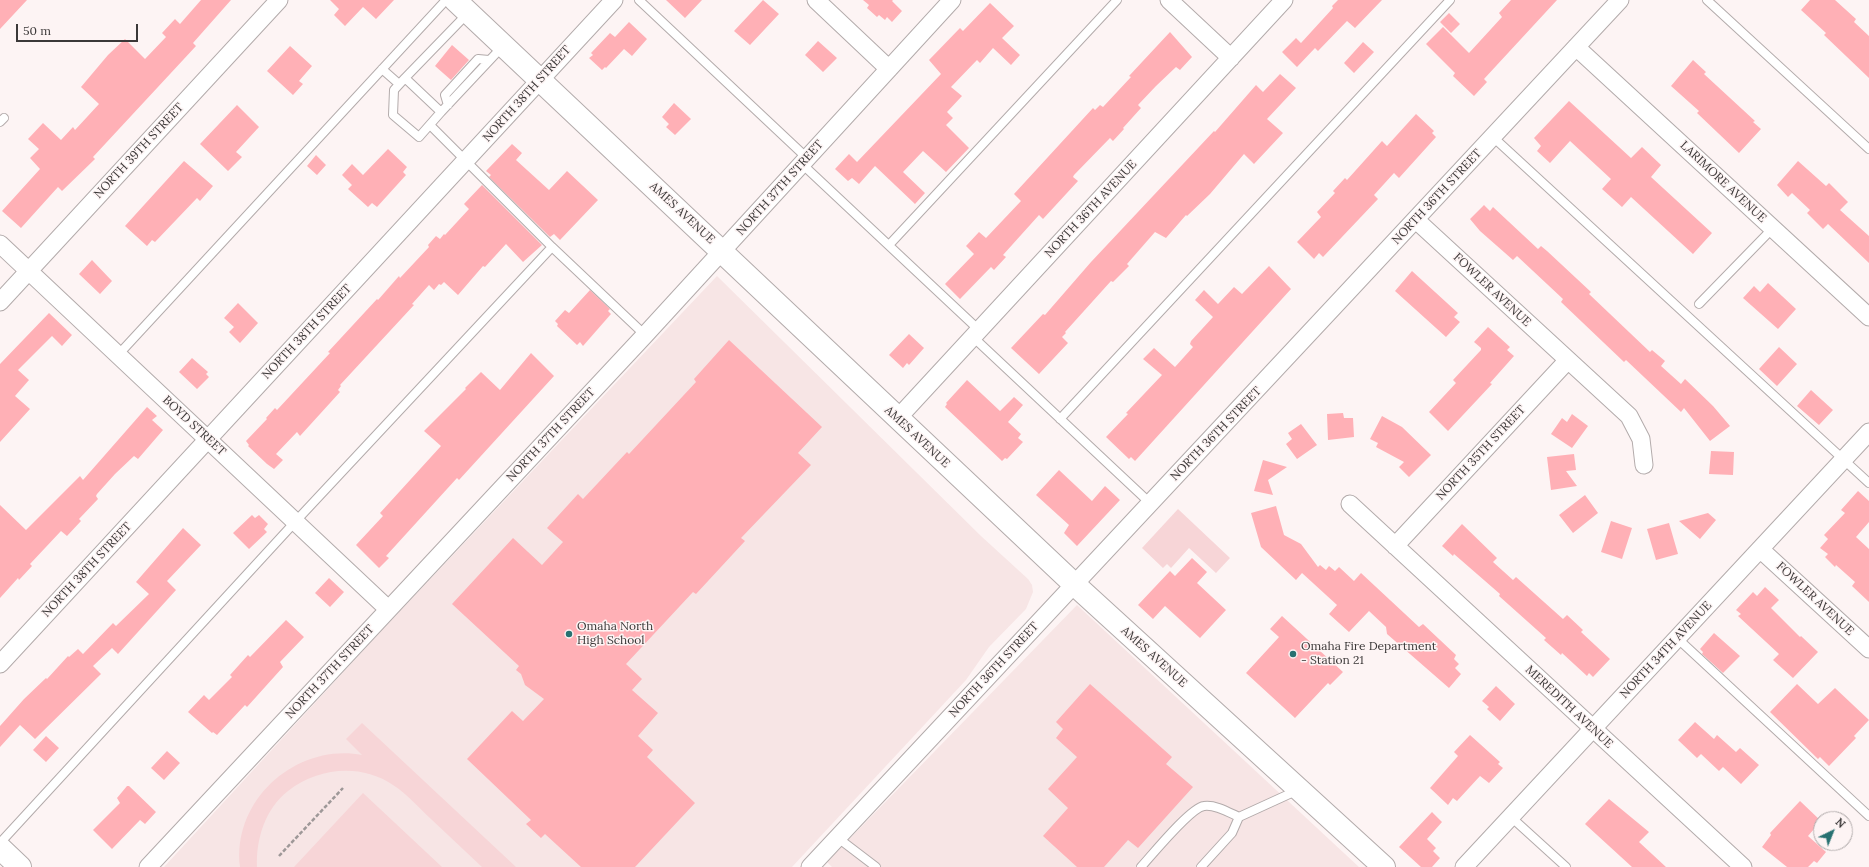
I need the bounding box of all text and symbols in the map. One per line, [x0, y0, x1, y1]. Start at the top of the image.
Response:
scale bar [18, 16, 140, 42]
text: 50 m [23, 23, 51, 38]
street label: NORTH 38TH STREET [480, 43, 574, 145]
street label: NORTH 39TH STREET [91, 100, 187, 202]
street label: NORTH 37TH STREET [734, 137, 826, 239]
street label: LARIMORE AVENUE [1677, 138, 1769, 226]
street label: NORTH 36TH STREET [1389, 146, 1485, 248]
street label: NORTH 36TH AVENUE [1042, 157, 1140, 261]
street label: AMES AVENUE [646, 179, 718, 247]
street label: FOWLER AVENUE [1450, 250, 1534, 330]
street label: NORTH 38TH STREET [259, 282, 355, 382]
street label: NORTH 36TH STREET [1168, 384, 1264, 484]
street label: NORTH 37TH STREET [504, 385, 598, 485]
street label: BOYD STREET [159, 393, 229, 459]
street label: AMES AVENUE [881, 403, 953, 471]
street label: NORTH 35TH STREET [1433, 403, 1529, 503]
street label: NORTH 38TH STREET [39, 520, 135, 620]
street label: FOWLER AVENUE [1773, 559, 1857, 639]
street label: NORTH 34TH AVENUE [1617, 598, 1715, 702]
street label: NORTH 36TH STREET [946, 619, 1042, 721]
place label: Omaha North High School [577, 620, 653, 648]
street label: NORTH 37TH STREET [283, 622, 377, 722]
street label: AMES AVENUE [1118, 624, 1190, 690]
marker: Omaha North High School [564, 629, 574, 639]
place label: Omaha Fire Department - Station 21 [1301, 640, 1436, 668]
marker: Omaha Fire Department - Station 21 [1288, 649, 1298, 659]
street label: MEREDITH AVENUE [1522, 663, 1616, 751]
north arrow [1813, 811, 1853, 851]
text: N [1833, 815, 1848, 831]

